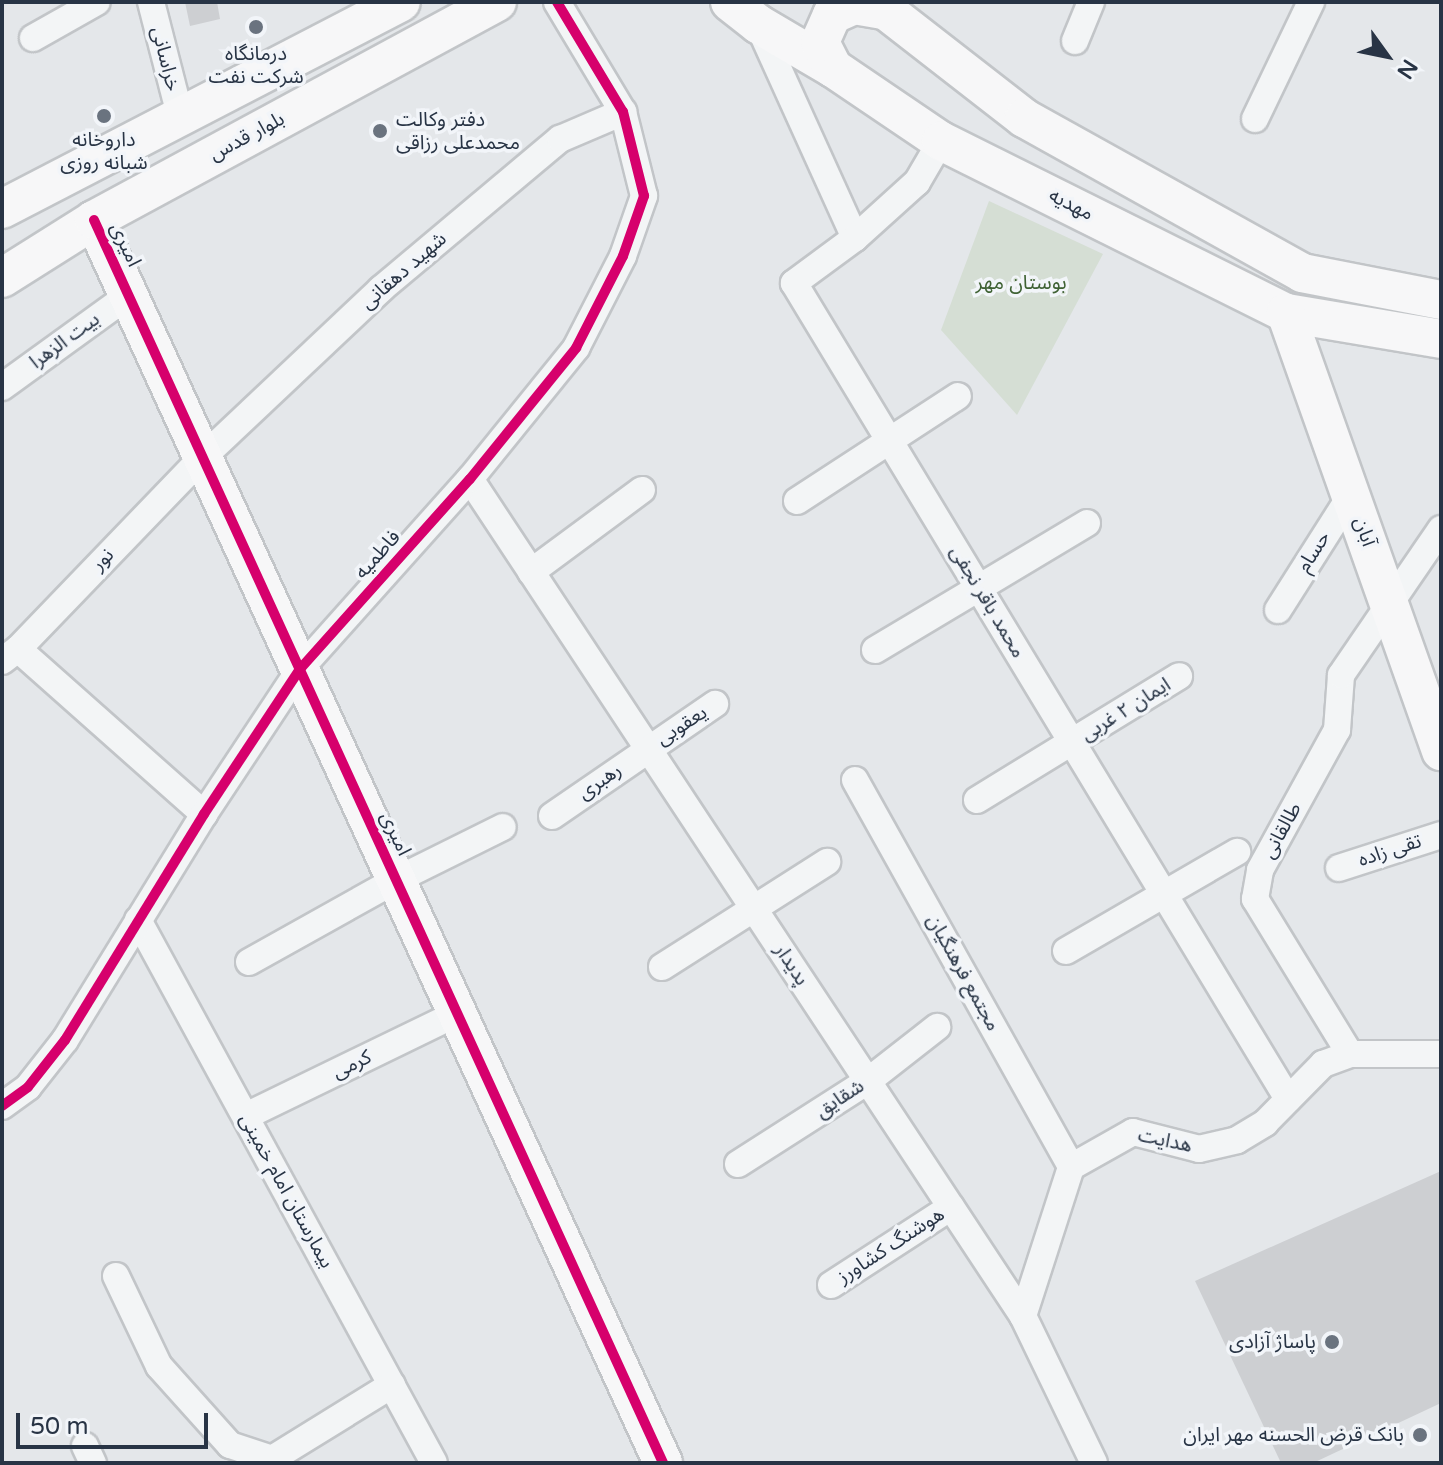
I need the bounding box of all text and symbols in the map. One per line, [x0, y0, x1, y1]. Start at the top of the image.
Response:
marker: درمانگاه شرکت نفت [245, 16, 267, 38]
north arrow [1347, 16, 1427, 96]
street label: خراسانی [145, 24, 185, 94]
place label: درمانگاه شرکت نفت [208, 42, 304, 89]
text: N [1391, 55, 1423, 84]
marker: داروخانه شبانه روزی [95, 107, 113, 125]
street label: بلوار قدس [205, 107, 289, 167]
place label: دفتر وکالت محمدعلی رزاقی [396, 108, 520, 155]
marker: دفتر وکالت محمدعلی رزاقی [371, 122, 389, 140]
place label: داروخانه شبانه روزی [60, 128, 148, 175]
street label: مهدیه [1045, 184, 1097, 226]
street label: امیری [104, 219, 146, 271]
street label: شهید دهقانی [356, 227, 452, 315]
park label: بوستان مهر [975, 271, 1067, 295]
street label: بیت الزهرا [25, 308, 105, 374]
street label: آبان [1348, 514, 1380, 550]
street label: فاطمیه [350, 526, 406, 584]
street label: حسام [1292, 527, 1336, 577]
street label: محمد باقر نجفی [944, 542, 1030, 662]
street label: نور [87, 544, 119, 576]
street label: ایمان ۲ غربی [1077, 673, 1175, 747]
street label: یعقوبی [652, 701, 712, 751]
street label: رهبری [573, 758, 627, 806]
street label: طالقانی [1257, 799, 1307, 863]
street label: امیری [374, 808, 416, 860]
street label: تقی زاده [1355, 830, 1425, 872]
street label: مجتمع فرهنگیان [921, 910, 1005, 1036]
street label: پدیدار [769, 939, 813, 991]
street label: کرمی [329, 1045, 375, 1085]
street label: شقایق [811, 1074, 869, 1124]
street label: بیمارستان امام خمینی [234, 1109, 338, 1273]
street label: هدایت [1136, 1124, 1194, 1158]
street label: هوشنگ کشاورز [833, 1202, 949, 1290]
place label: پاساژ آزادی [1229, 1330, 1316, 1354]
marker: پاساژ آزادی [1323, 1333, 1341, 1351]
scale bar [20, 1397, 212, 1447]
text: 50 m [30, 1412, 88, 1441]
place label: بانک قرض الحسنه مهر ایران [1183, 1423, 1404, 1447]
marker: بانک قرض الحسنه مهر ایران [1411, 1426, 1429, 1444]

